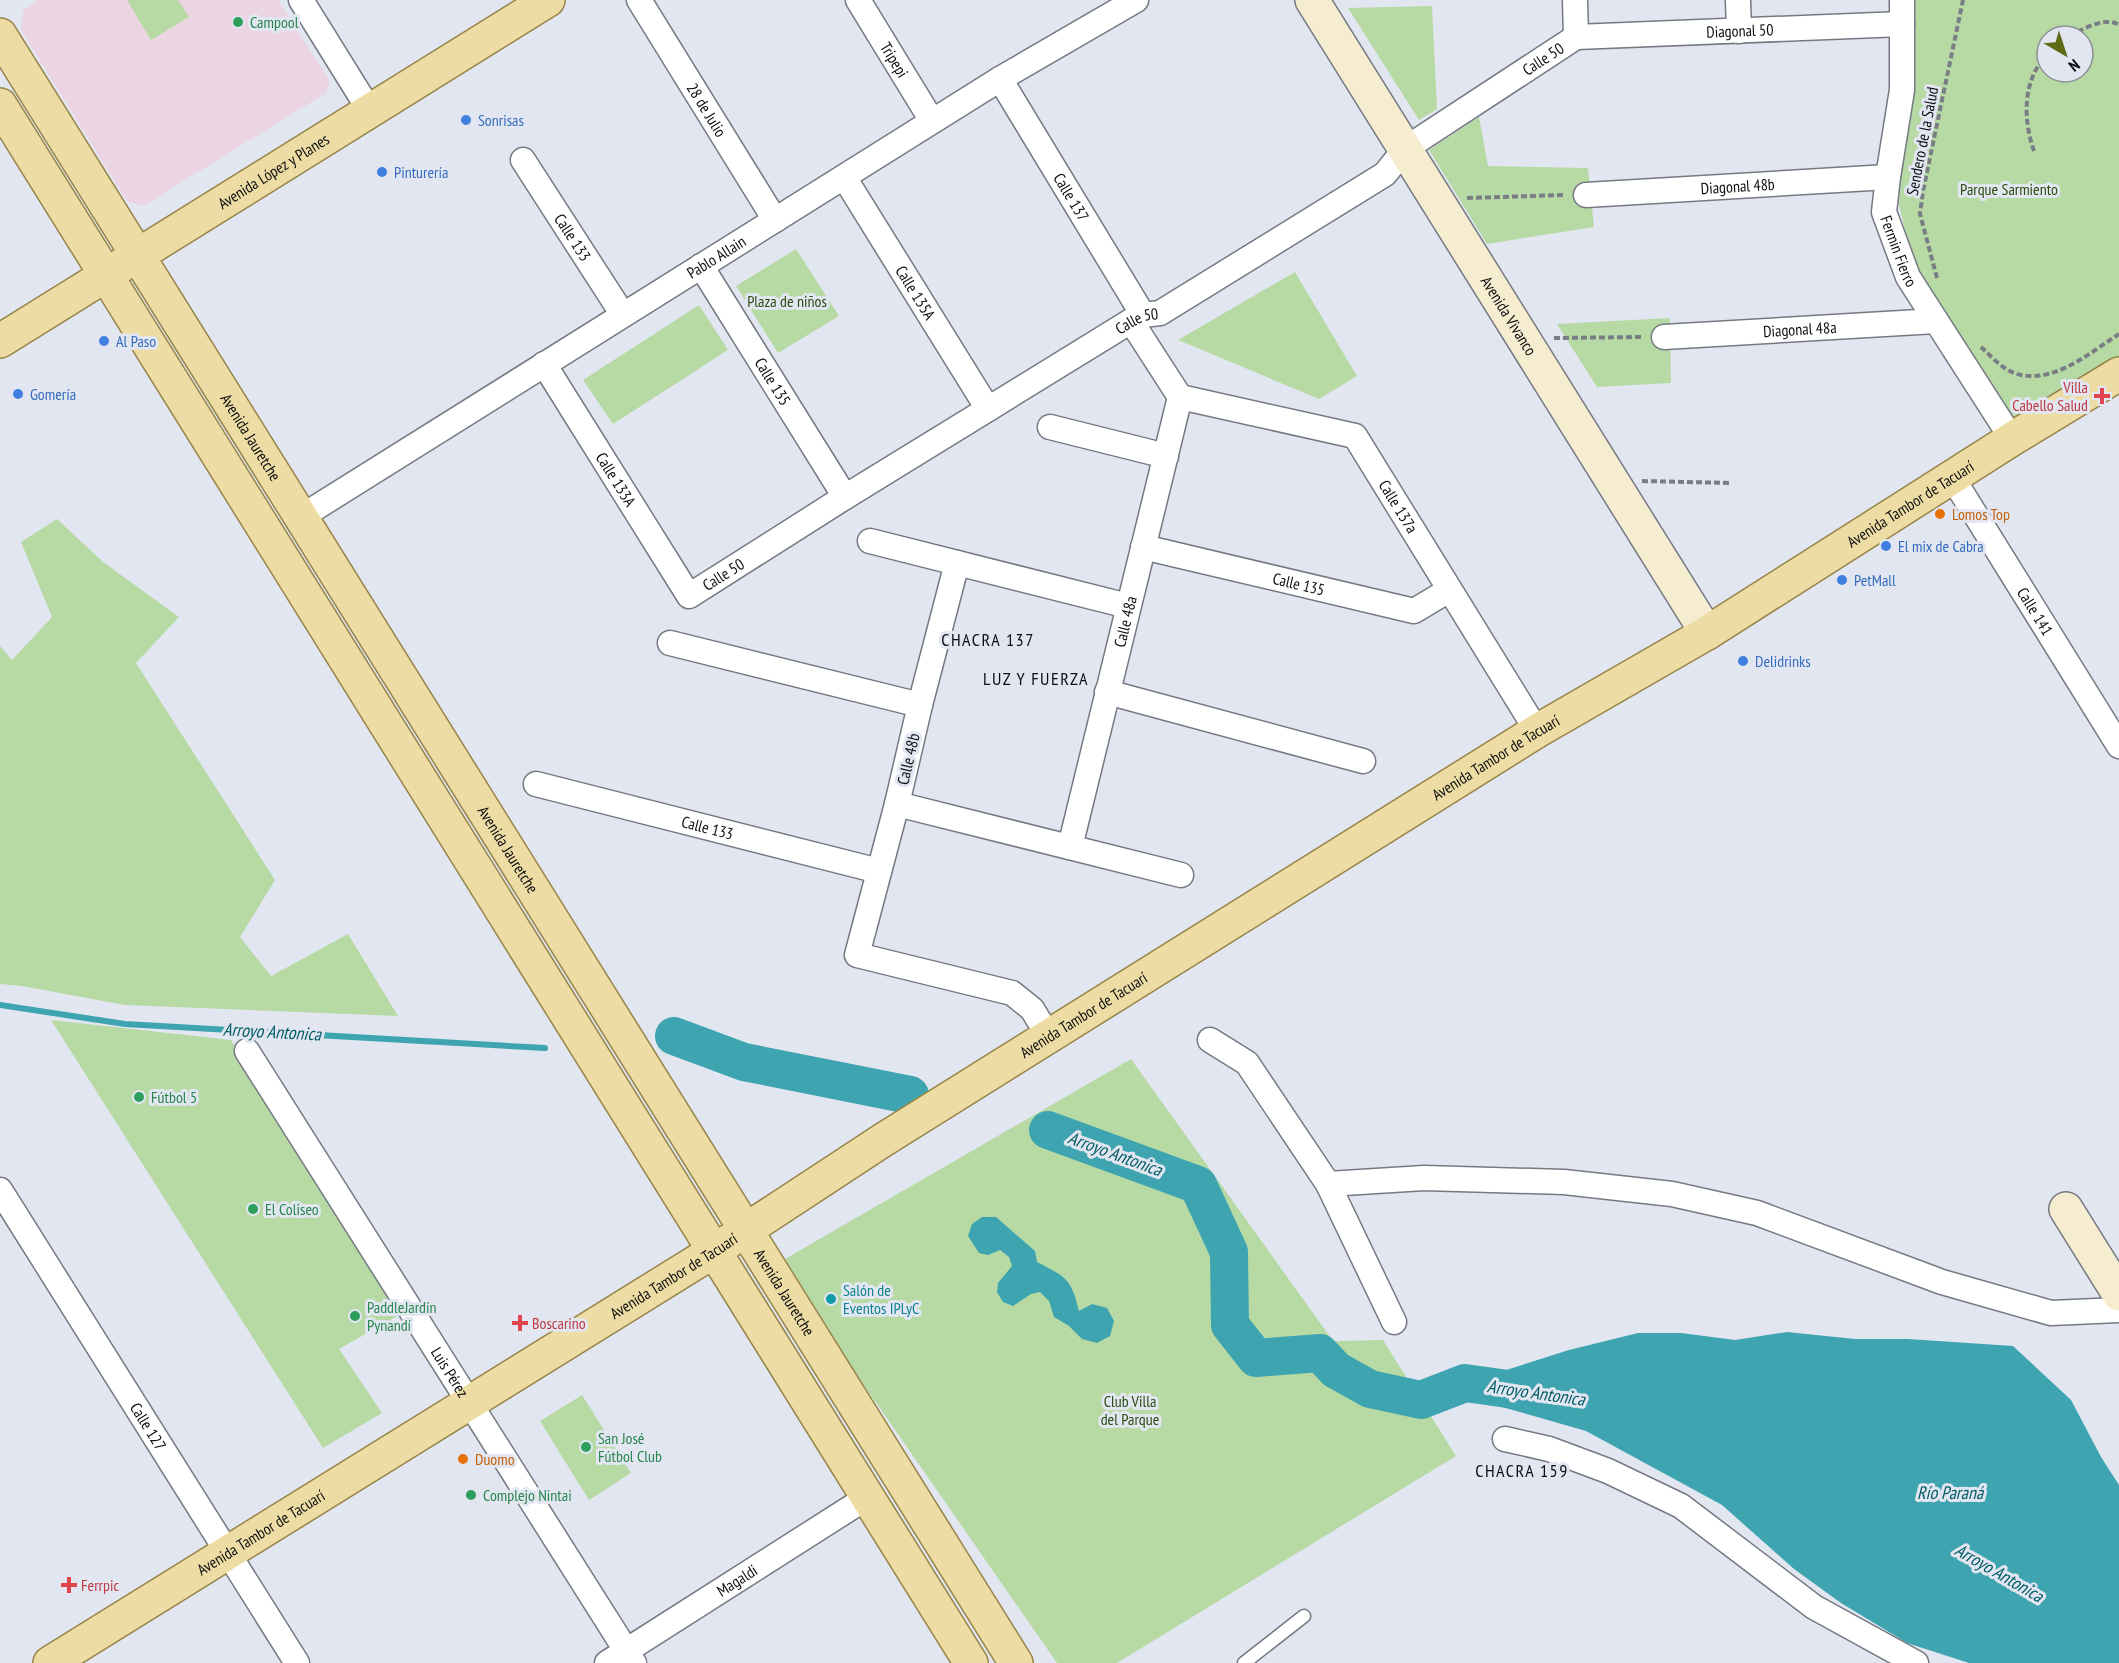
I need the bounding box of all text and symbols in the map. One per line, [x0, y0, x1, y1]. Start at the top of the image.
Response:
place label: Campool [250, 12, 299, 32]
marker: Campool [231, 15, 245, 29]
street label: Diagonal 50 [1706, 19, 1774, 42]
north arrow [2035, 24, 2095, 84]
street label: Tripepi [876, 38, 913, 81]
street label: Calle 50 [1518, 38, 1567, 80]
text: N [2065, 55, 2084, 76]
street label: 28 de Julio [683, 79, 731, 140]
street label: Sendero de la Salud [1902, 85, 1942, 197]
place label: Sonrisas [478, 110, 524, 130]
marker: Sonrisas [459, 113, 473, 127]
street label: Avenida López y Planes [214, 129, 333, 213]
place label: Pinturería [394, 162, 448, 182]
marker: Pinturería [375, 165, 389, 179]
street label: Calle 137 [1049, 169, 1094, 225]
street label: Diagonal 48b [1700, 174, 1775, 198]
park label: Parque Sarmiento [1960, 179, 2058, 199]
street label: Calle 133 [550, 210, 596, 265]
street label: Fermin Fierro [1876, 213, 1922, 290]
street label: Pablo Allain [683, 231, 749, 283]
street label: Calle 135A [891, 262, 940, 324]
street label: Avenida Vivanco [1477, 272, 1541, 359]
park label: Plaza de niños [747, 291, 827, 311]
street label: Calle 50 [1111, 303, 1159, 338]
street label: Diagonal 48a [1762, 317, 1837, 341]
place label: Al Paso [116, 331, 156, 351]
marker: Al Paso [97, 334, 111, 348]
street label: Calle 135 [751, 354, 795, 409]
place label: Villa Cabello Salud [2012, 377, 2088, 415]
place label: Gomería [30, 384, 76, 404]
marker: Gomería [11, 387, 25, 401]
marker: Villa Cabello Salud [2093, 387, 2111, 405]
street label: Avenida Jauretche [216, 390, 286, 484]
street label: Calle 133A [592, 449, 641, 511]
street label: Avenida Tambor de Tacuarí [1843, 456, 1978, 552]
street label: Calle 137a [1374, 476, 1422, 537]
place label: Lomos Top [1952, 504, 2010, 524]
marker: Lomos Top [1933, 507, 1947, 521]
place label: El mix de Cabra [1898, 536, 1984, 556]
marker: El mix de Cabra [1879, 539, 1893, 553]
street label: Calle 50 [699, 554, 748, 595]
street label: Calle 135 [1271, 568, 1327, 600]
place label: PetMall [1854, 570, 1896, 590]
marker: PetMall [1835, 573, 1849, 587]
street label: Calle 141 [2013, 584, 2058, 639]
street label: Calle 48a [1109, 594, 1141, 649]
district label: CHACRA 137 [941, 628, 1035, 651]
place label: Delidrinks [1755, 651, 1811, 671]
marker: Delidrinks [1736, 654, 1750, 668]
district label: LUZ Y FUERZA [983, 667, 1089, 690]
street label: Avenida Tambor de Tacuarí [1428, 710, 1564, 804]
street label: Calle 48b [892, 731, 924, 787]
street label: Avenida Jauretche [474, 802, 543, 897]
street label: Calle 133 [680, 811, 736, 844]
street label: Avenida Tambor de Tacuarí [1016, 967, 1151, 1062]
water label: Arroyo Antonica [222, 1017, 322, 1046]
place label: Fútbol 5 [151, 1087, 197, 1107]
marker: Fútbol 5 [132, 1090, 146, 1104]
water label: Arroyo Antonica [1065, 1126, 1166, 1181]
place label: El Coliseo [265, 1199, 319, 1219]
marker: El Coliseo [246, 1202, 260, 1216]
street label: Avenida Tambor de Tacuarí [606, 1228, 742, 1323]
street label: Avenida Jauretche [750, 1245, 819, 1340]
place label: Salón de Eventos IPLyC [843, 1280, 919, 1318]
marker: Salón de Eventos IPLyC [824, 1292, 838, 1306]
place label: PaddleJardín Pynandí [367, 1297, 436, 1335]
marker: PaddleJardín Pynandí [348, 1309, 362, 1323]
place label: Boscarino [532, 1313, 586, 1333]
marker: Boscarino [513, 1316, 527, 1330]
street label: Luis Pérez [427, 1343, 474, 1401]
water label: Arroyo Antonica [1486, 1374, 1587, 1411]
park label: Club Villa del Parque [1101, 1391, 1159, 1429]
street label: Calle 127 [126, 1399, 171, 1454]
place label: San José Fútbol Club [598, 1428, 662, 1466]
marker: San José Fútbol Club [579, 1440, 593, 1454]
place label: Duomo [475, 1449, 515, 1469]
marker: Duomo [456, 1452, 470, 1466]
district label: CHACRA 159 [1475, 1459, 1569, 1482]
water label: Río Paraná [1917, 1481, 1985, 1504]
street label: Avenida Tambor de Tacuarí [193, 1485, 329, 1579]
place label: Complejo Nintai [483, 1485, 572, 1505]
marker: Complejo Nintai [464, 1488, 478, 1502]
water label: Arroyo Antonica [1951, 1538, 2048, 1607]
street label: Magaldi [713, 1560, 761, 1601]
place label: Ferrpic [81, 1575, 119, 1595]
marker: Ferrpic [62, 1578, 76, 1592]

